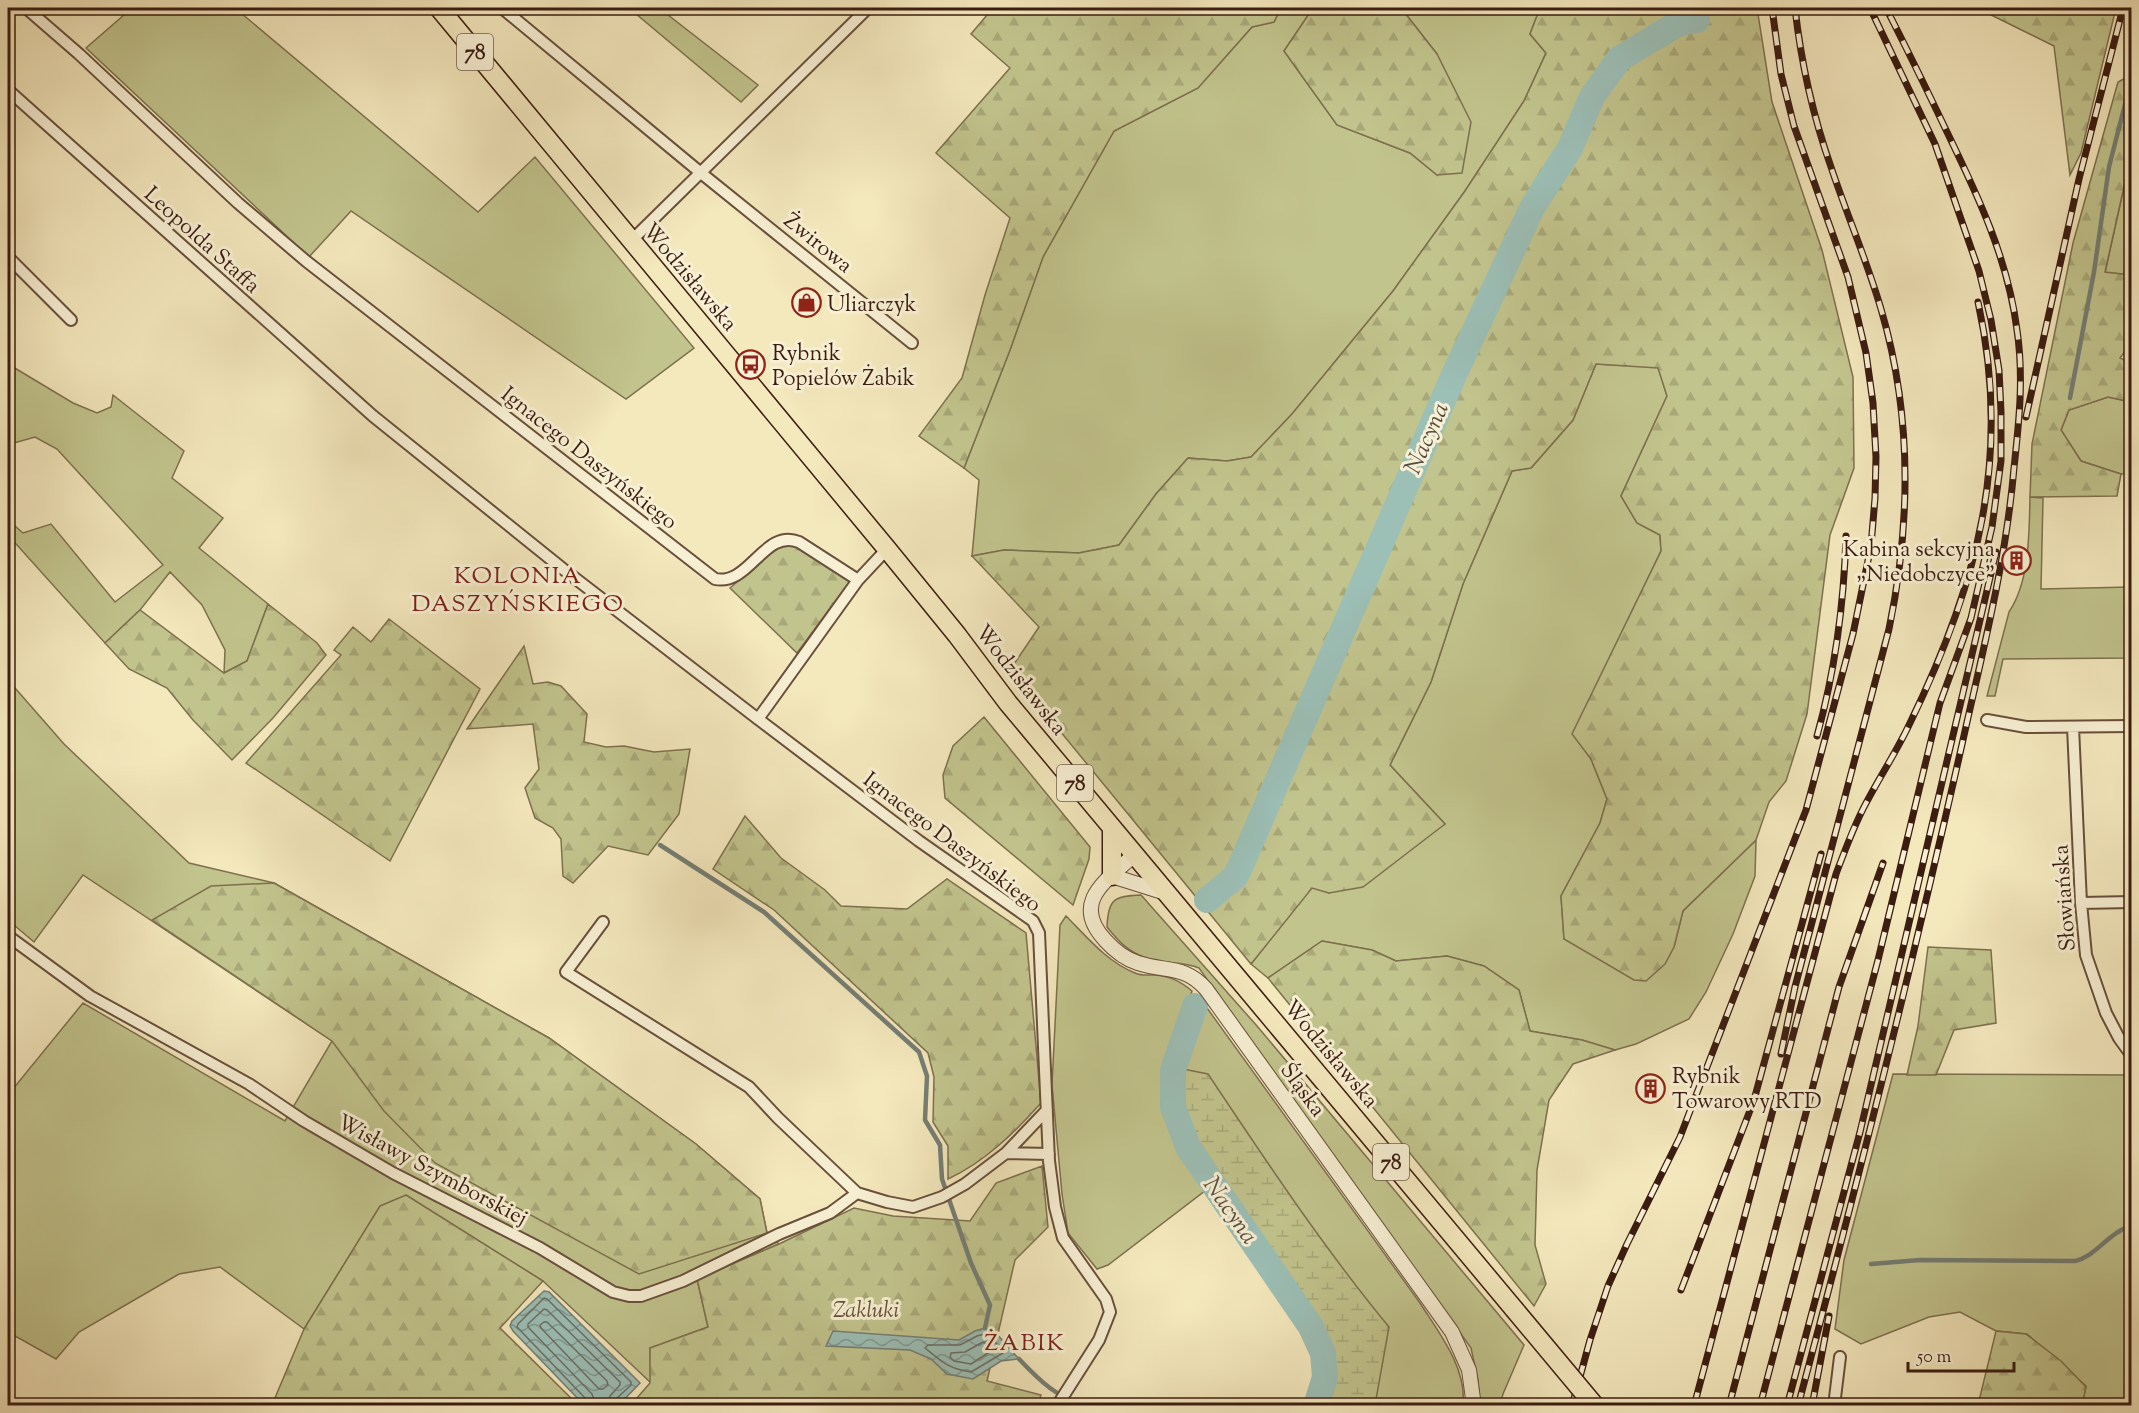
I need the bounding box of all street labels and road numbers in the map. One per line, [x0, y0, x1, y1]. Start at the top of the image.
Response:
road number: 78 [457, 34, 493, 70]
street label: Leopolda Staffa [136, 180, 266, 302]
street label: Żwirowa [776, 206, 859, 282]
street label: Wodzisławska [634, 217, 744, 339]
street label: Ignacego Daszyńskiego [493, 380, 683, 539]
street label: Wodzisławska [966, 619, 1073, 743]
street label: Ignacego Daszyńskiego [855, 765, 1047, 921]
road number: 78 [1057, 765, 1093, 801]
street label: Słowiańska [2046, 843, 2086, 952]
street label: Wodzisławska [1275, 994, 1385, 1116]
street label: Śląska [1271, 1056, 1333, 1125]
street label: Wisławy Szymborskiej [331, 1108, 533, 1235]
road number: 78 [1373, 1144, 1409, 1180]

